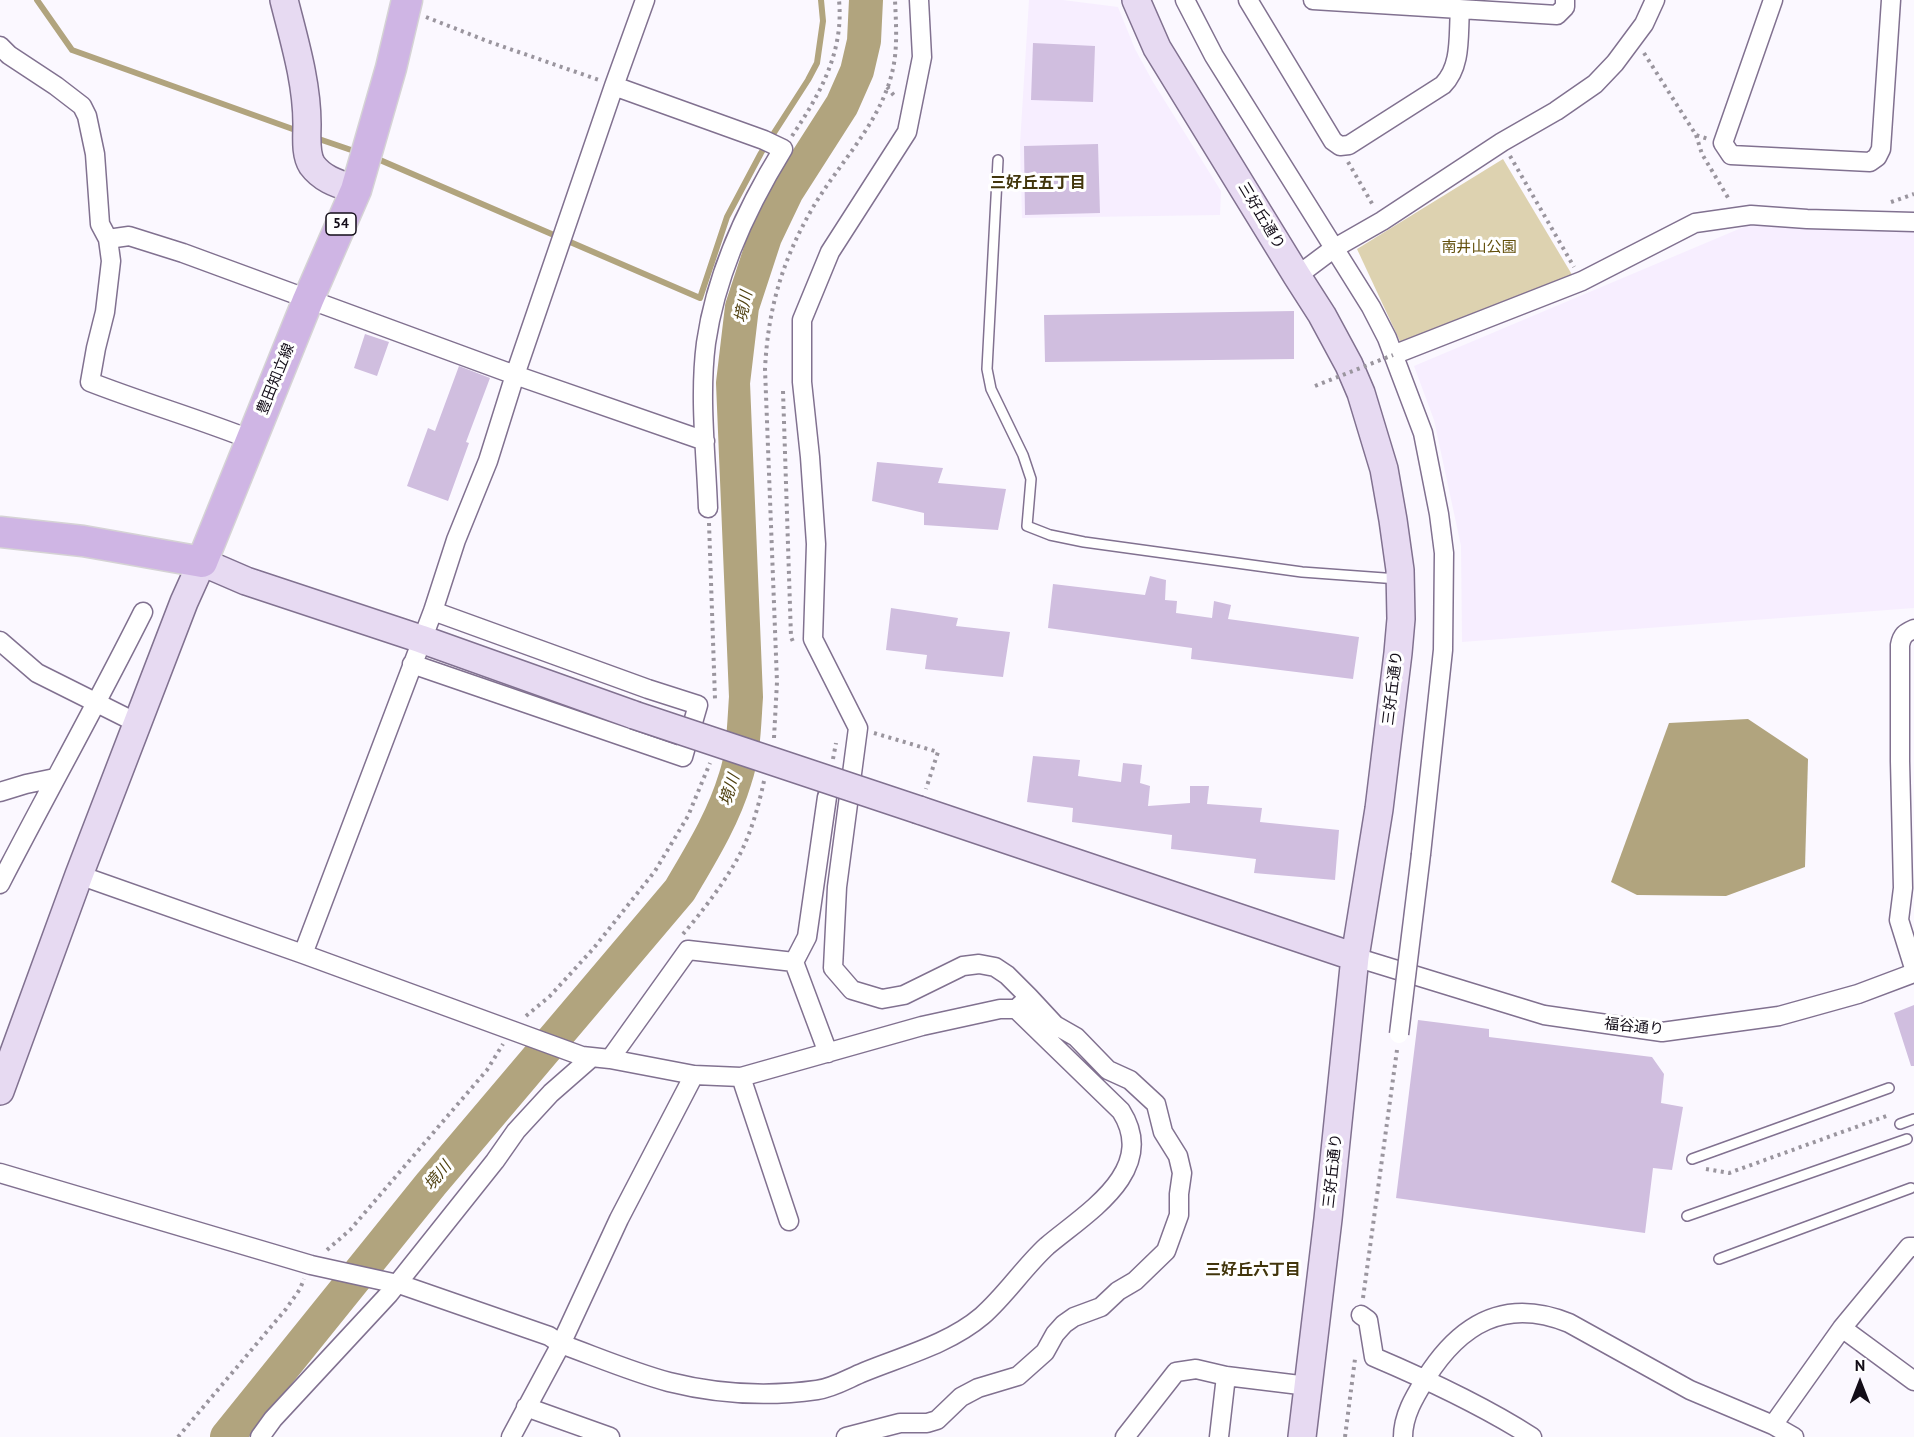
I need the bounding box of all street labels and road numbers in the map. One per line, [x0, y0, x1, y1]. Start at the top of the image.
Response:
street label: 三好丘通り [1234, 179, 1288, 253]
road number: 54 [326, 213, 356, 235]
street label: 豊田知立線 [254, 341, 298, 417]
street label: 三好丘通り [1379, 650, 1407, 726]
street label: 福谷通り [1603, 1015, 1665, 1039]
street label: 三好丘通り [1320, 1133, 1346, 1209]

